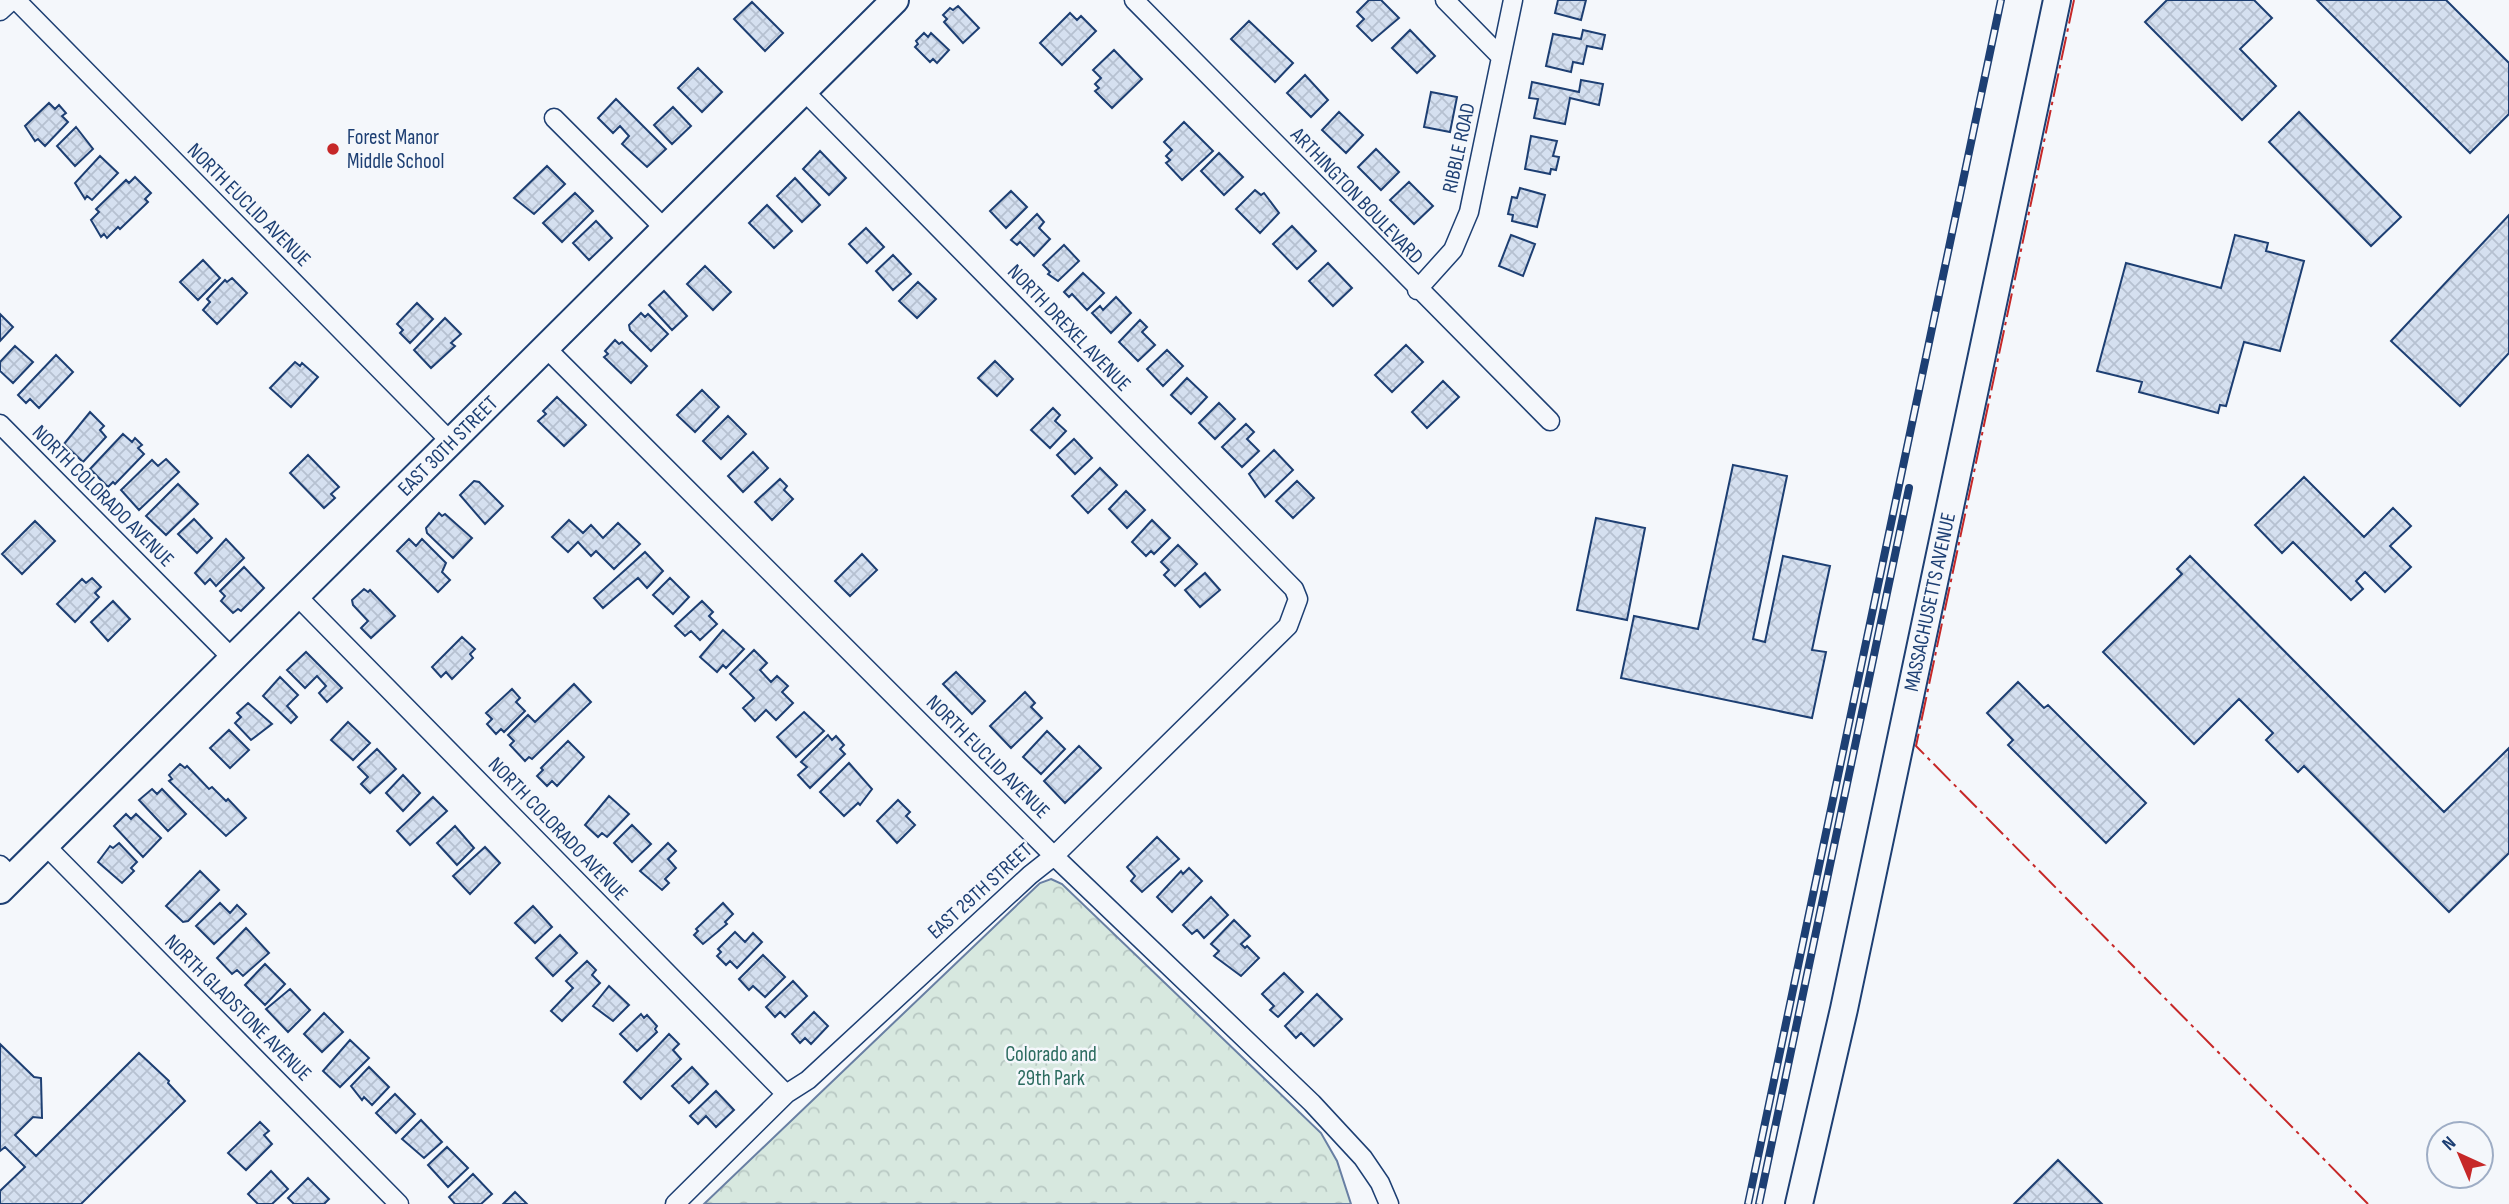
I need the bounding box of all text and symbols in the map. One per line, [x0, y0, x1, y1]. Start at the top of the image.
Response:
street label: RIBBLE ROAD [1437, 101, 1481, 195]
street label: ARTHINGTON BOULEVARD [1285, 122, 1428, 269]
place label: Forest Manor Middle School [347, 125, 444, 174]
street label: NORTH EUCLID AVENUE [182, 138, 316, 272]
marker: Forest Manor Middle School [325, 141, 341, 157]
street label: NORTH DREXEL AVENUE [1002, 259, 1136, 397]
street label: EAST 30TH STREET [393, 390, 504, 501]
street label: NORTH COLORADO AVENUE [27, 420, 179, 572]
street label: MASSACHUSETTS AVENUE [1899, 510, 1961, 694]
street label: NORTH EUCLID AVENUE [921, 690, 1055, 824]
street label: NORTH COLORADO AVENUE [483, 752, 633, 906]
street label: EAST 29TH STREET [923, 837, 1038, 944]
street label: NORTH GLADSTONE AVENUE [160, 930, 316, 1086]
park label: Colorado and 29th Park [1005, 1042, 1097, 1091]
north arrow [2425, 1120, 2495, 1190]
text: N [2438, 1132, 2461, 1156]

